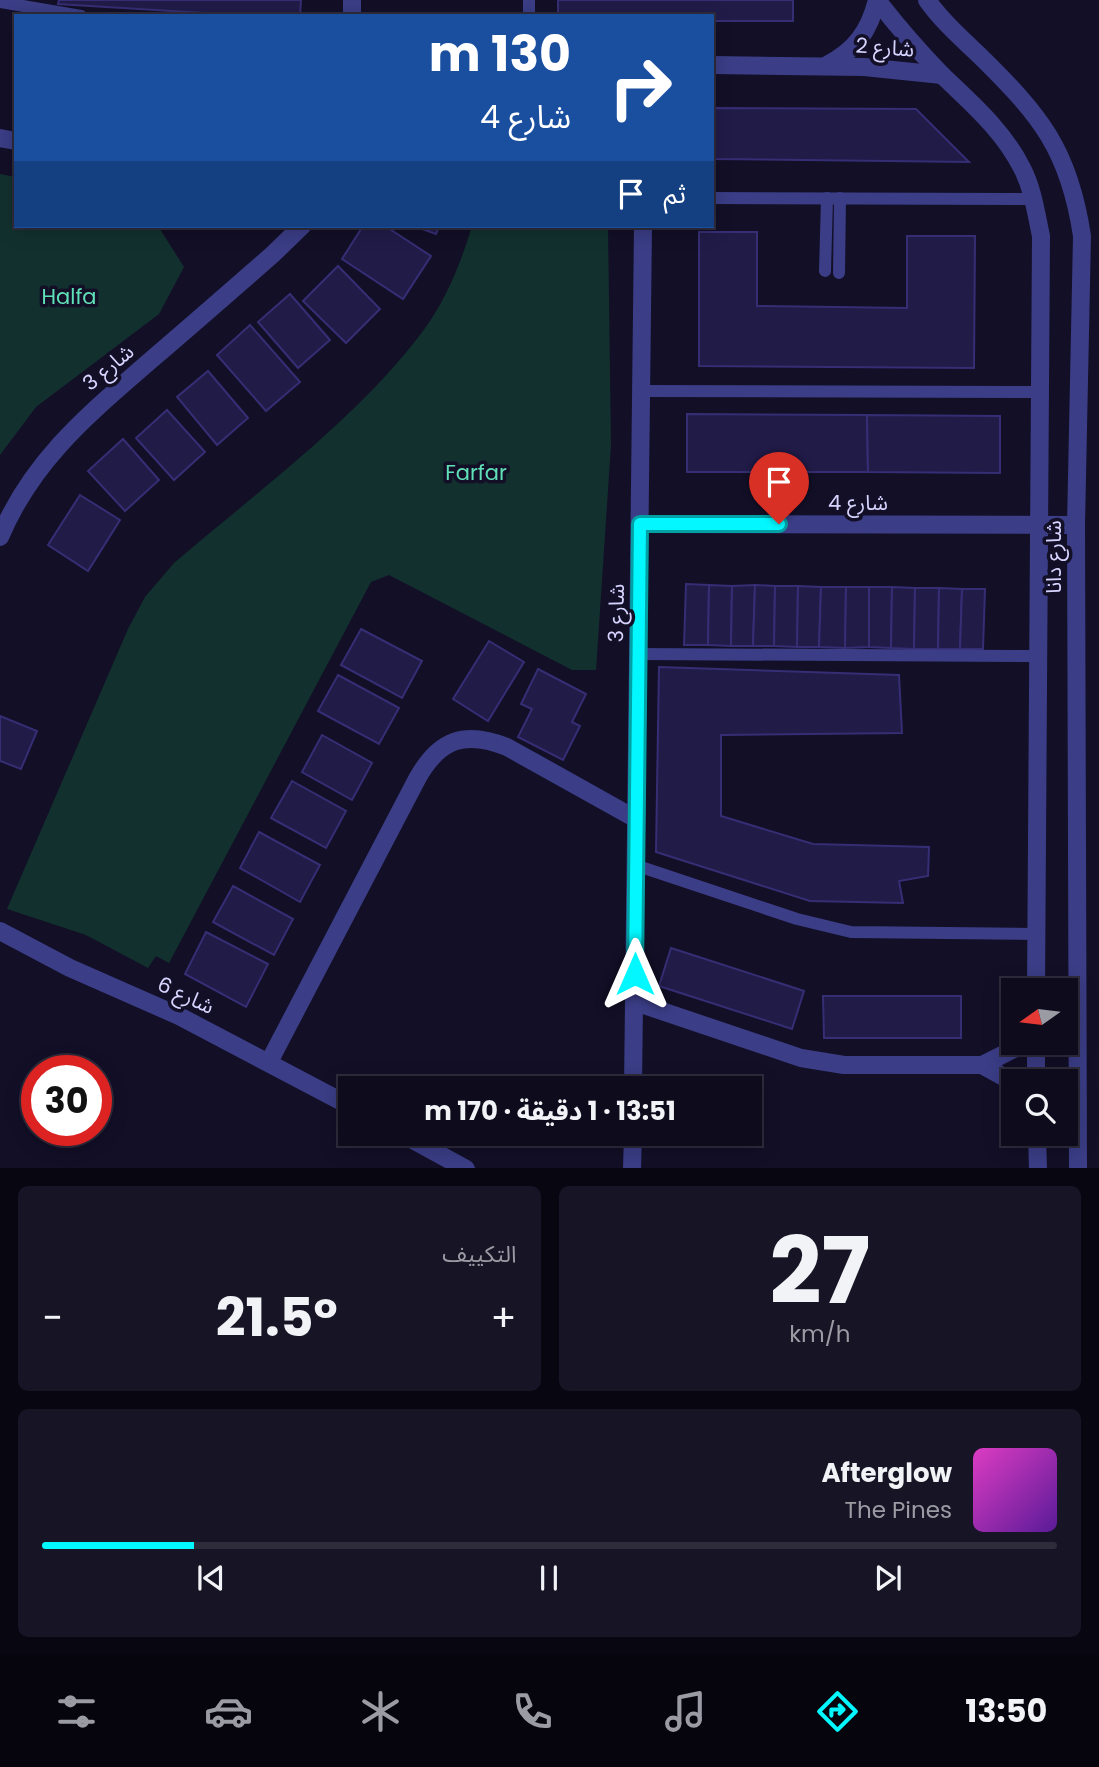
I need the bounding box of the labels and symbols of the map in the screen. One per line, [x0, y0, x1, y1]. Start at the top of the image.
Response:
street label: شارع 2 [855, 30, 915, 65]
park label: Halfa [42, 282, 97, 311]
street label: شارع 3 [76, 337, 141, 398]
pin [749, 452, 809, 524]
park label: Farfar [445, 458, 507, 487]
street label: شارع 4 [828, 488, 888, 518]
street label: شارع دانا [1039, 520, 1069, 594]
street label: شارع 3 [601, 583, 632, 643]
position arrow [598, 937, 672, 1011]
street label: شارع 6 [152, 969, 219, 1022]
north arrow [1001, 978, 1078, 1055]
speed limit sign: 30 [21, 1055, 112, 1146]

